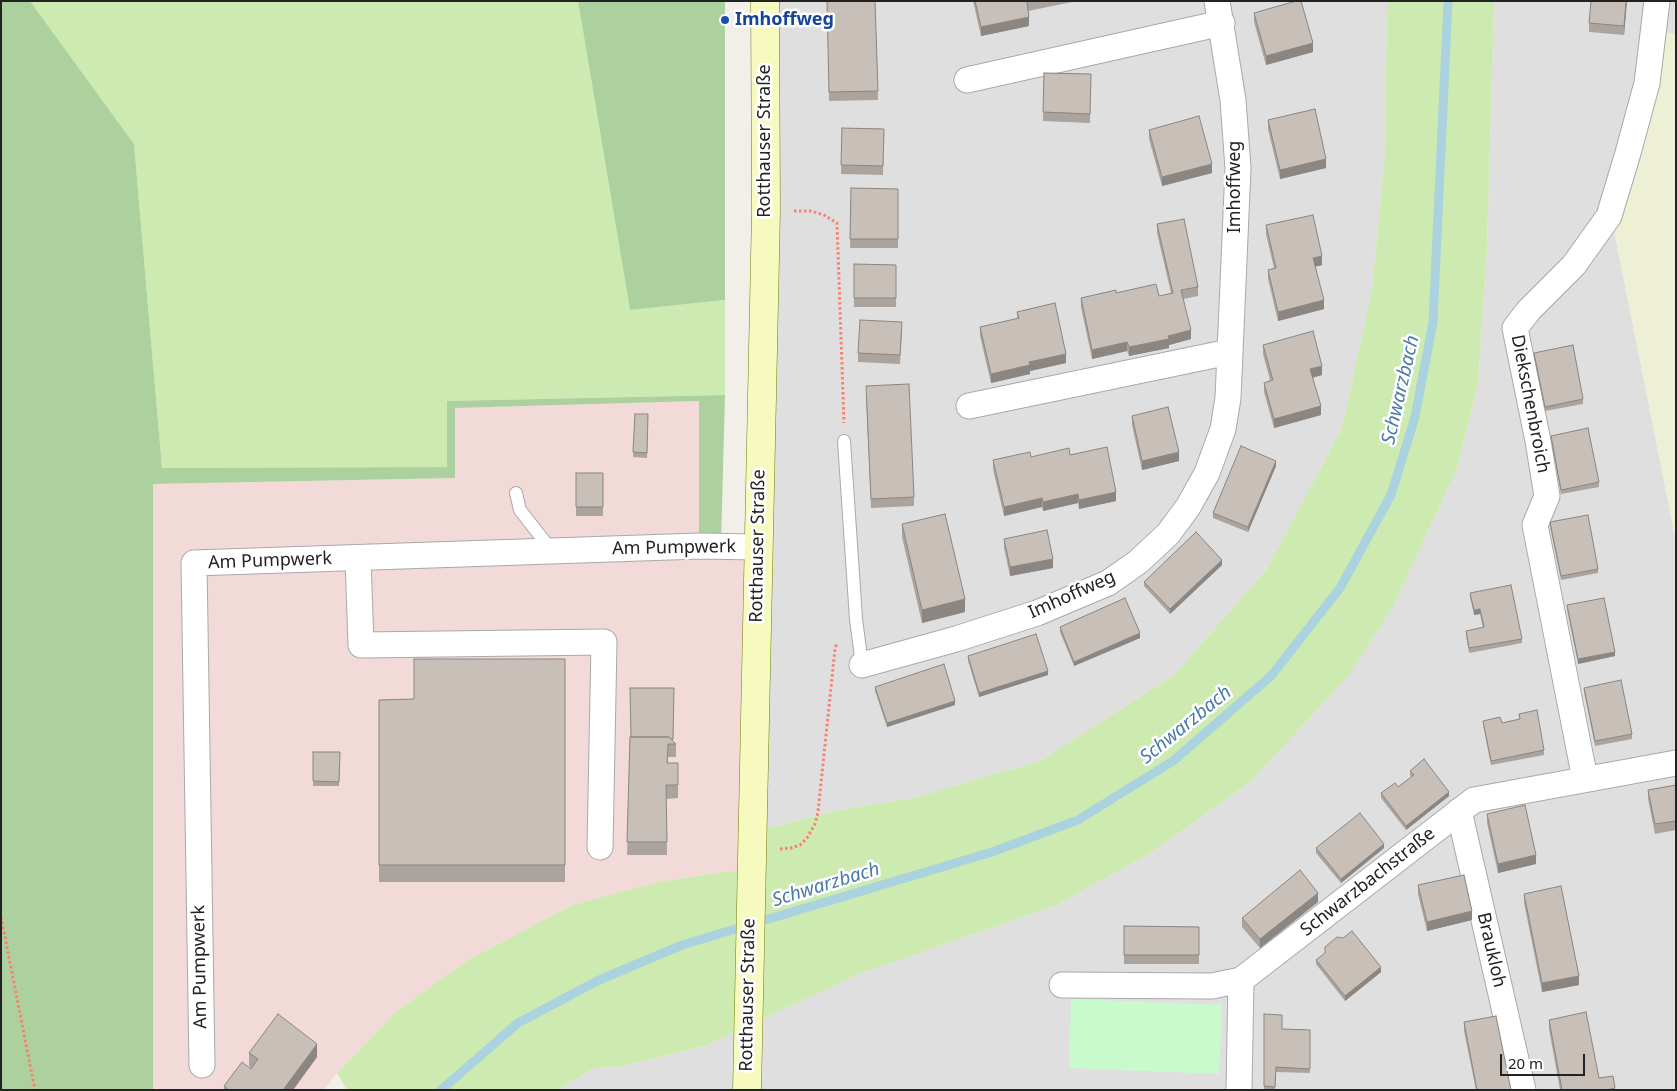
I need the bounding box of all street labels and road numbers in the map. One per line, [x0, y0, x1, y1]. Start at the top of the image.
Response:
street label: Rotthauser Straße [754, 64, 776, 218]
street label: Imhoffweg [1224, 141, 1246, 233]
street label: Diekschenbroich [1506, 333, 1554, 475]
street label: Rotthauser Straße [746, 469, 770, 623]
street label: Am Pumpwerk [612, 536, 736, 560]
street label: Am Pumpwerk [208, 548, 332, 574]
street label: Imhoffweg [1025, 566, 1119, 624]
street label: Schwarzbachstraße [1297, 823, 1439, 941]
street label: Am Pumpwerk [188, 905, 212, 1029]
street label: Braukloh [1472, 910, 1510, 990]
street label: Rotthauser Straße [736, 918, 760, 1072]

